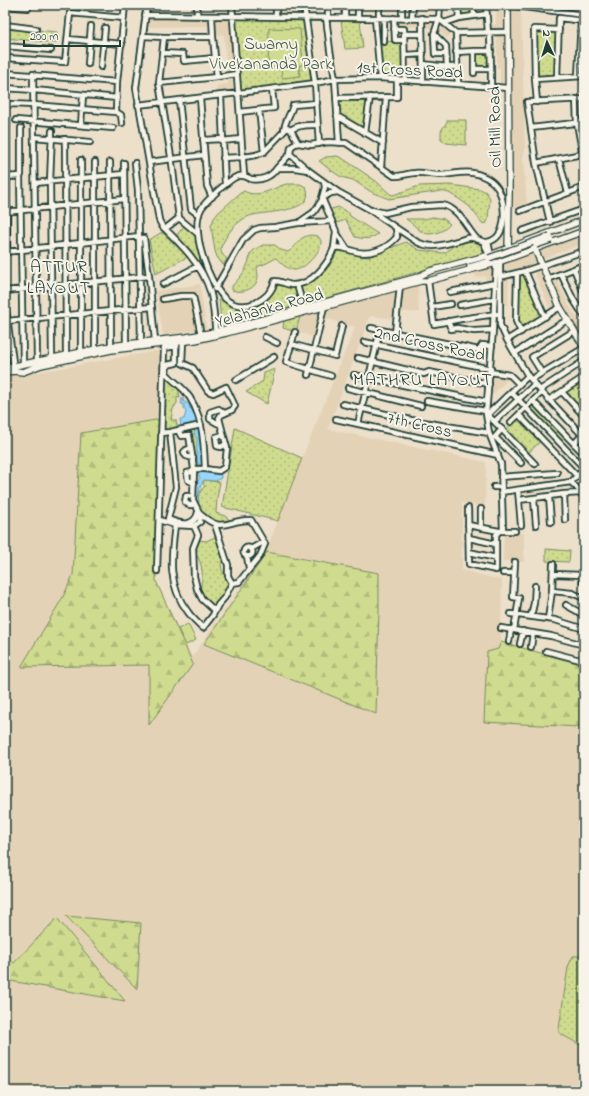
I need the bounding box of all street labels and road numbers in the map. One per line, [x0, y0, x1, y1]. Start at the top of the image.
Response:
street label: 1st Cross Road [356, 55, 464, 86]
street label: Oil Mill Road [482, 85, 509, 168]
street label: Yelahanka Road [213, 282, 327, 335]
street label: 2nd Cross Road [372, 321, 488, 368]
street label: 7th Cross [385, 406, 455, 445]

